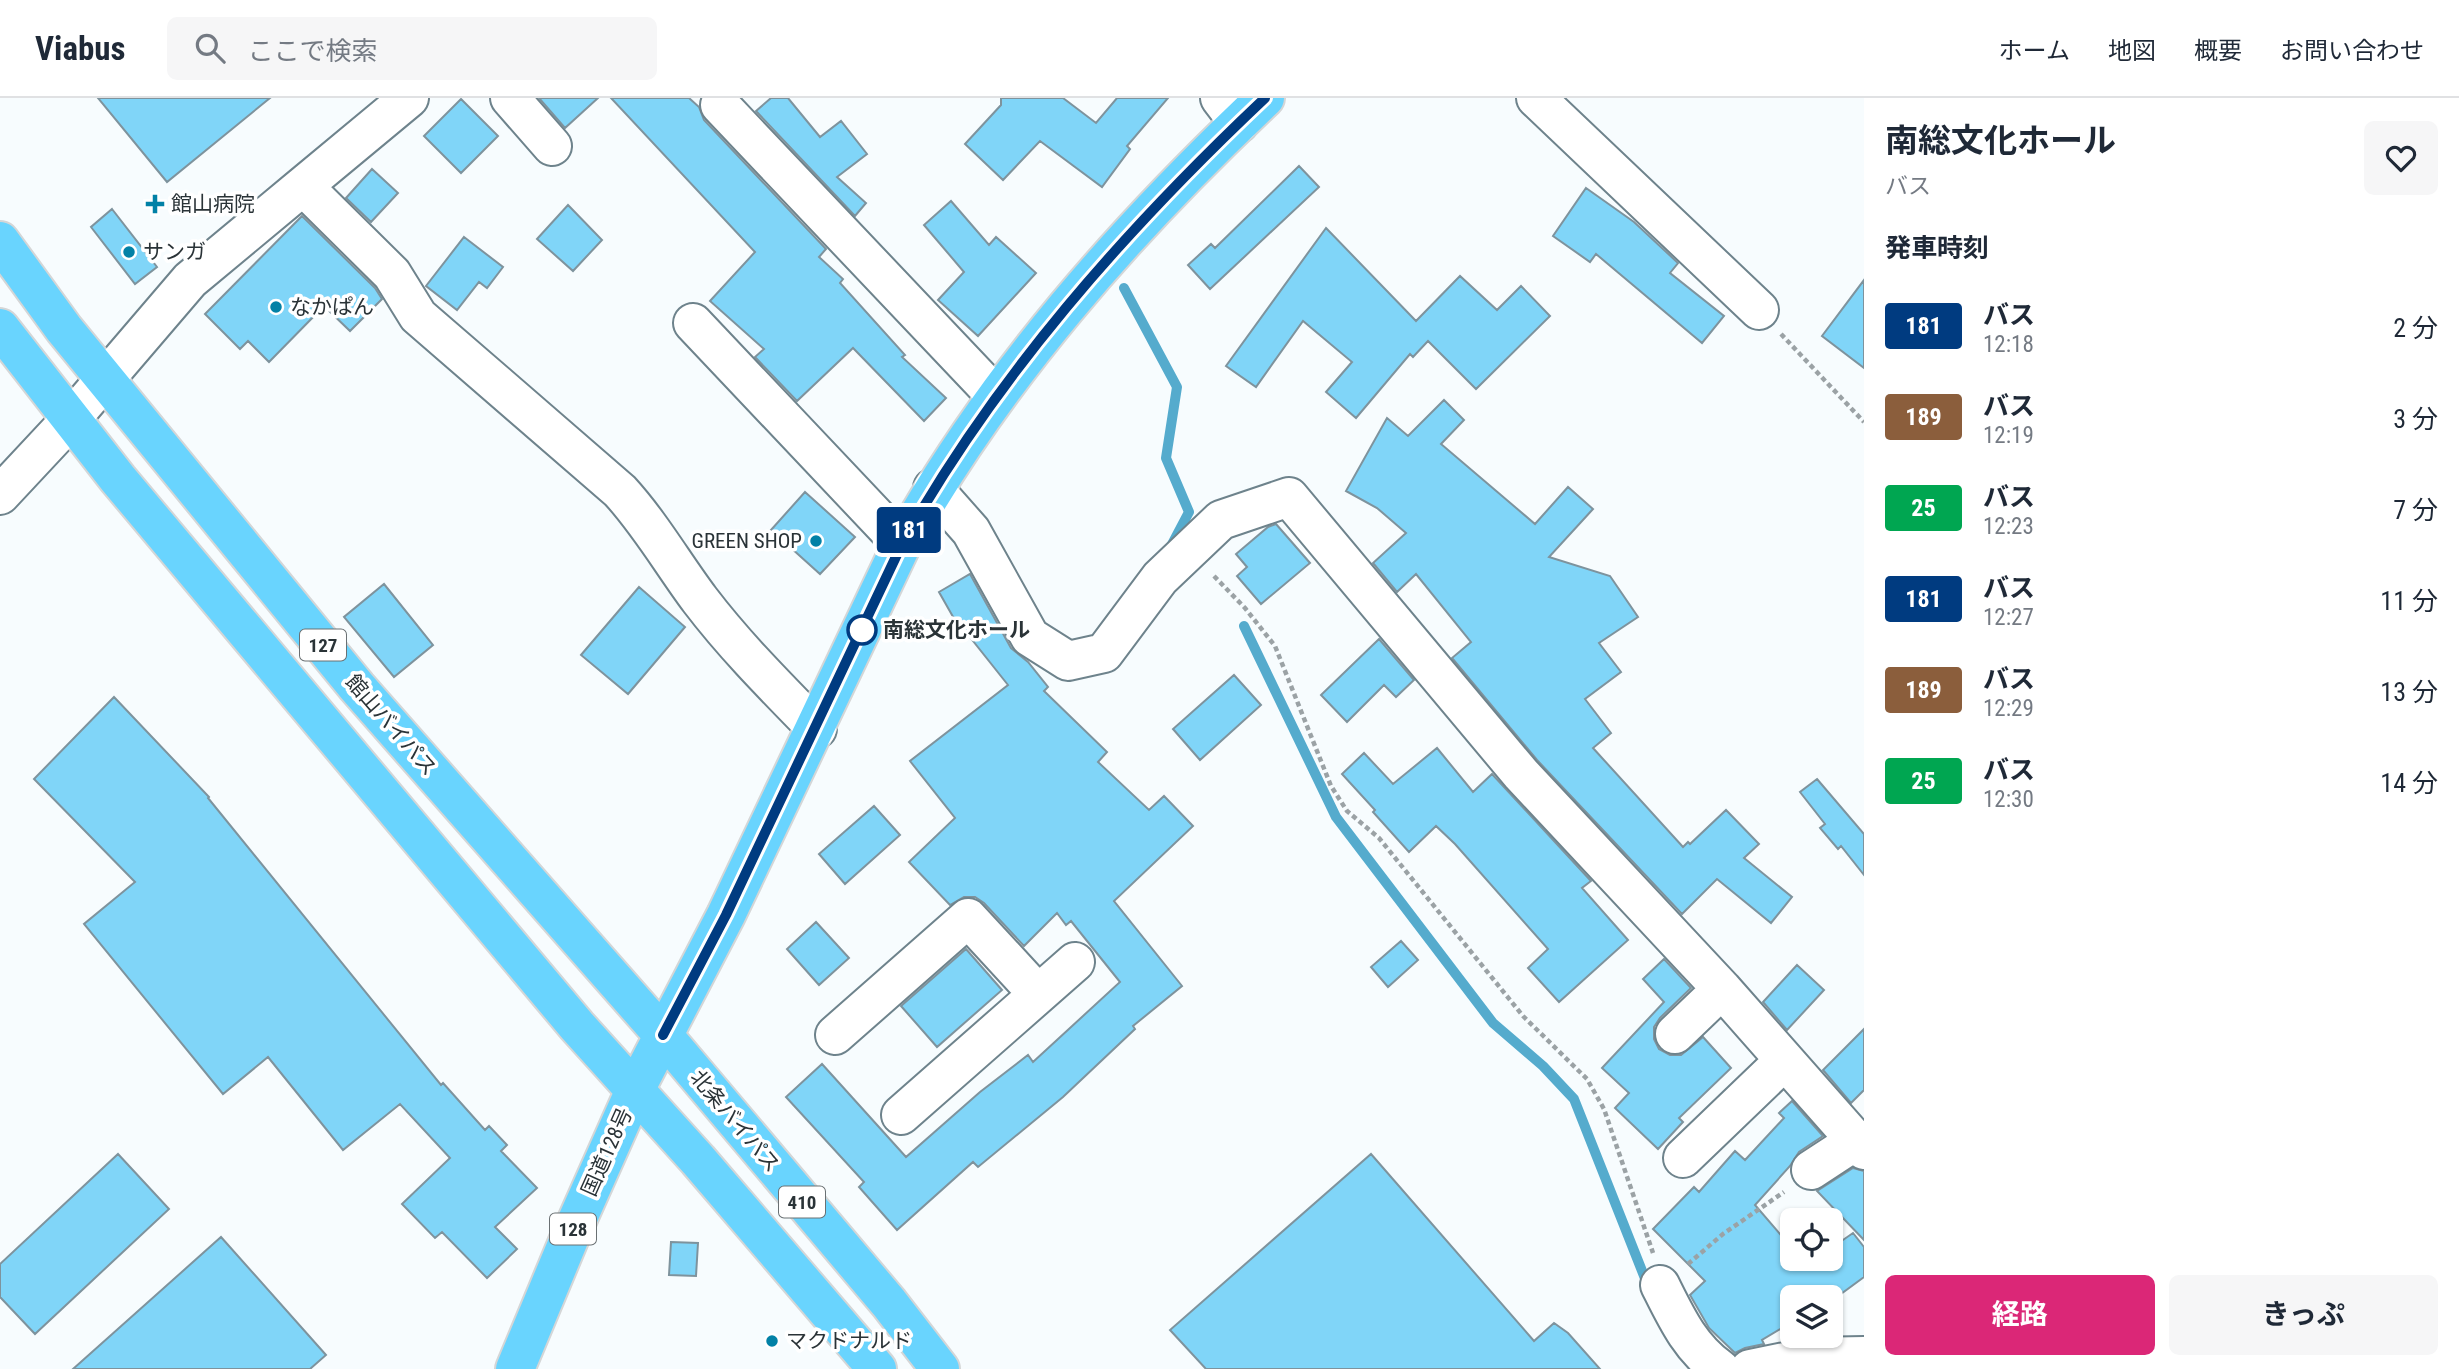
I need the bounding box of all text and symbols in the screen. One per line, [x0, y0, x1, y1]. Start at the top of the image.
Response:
search box [167, 17, 657, 80]
text: Viabus [35, 29, 125, 68]
icon: search [191, 29, 229, 67]
text: ここで検索 [247, 36, 378, 66]
text: ホーム [1999, 37, 2070, 65]
text: 地図 [2108, 37, 2156, 65]
text: 概要 [2194, 37, 2242, 65]
text: お問い合わせ [2280, 37, 2424, 65]
text: 南総文化ホール [1885, 121, 2116, 160]
button: heart [2364, 121, 2438, 195]
text: バス [1885, 173, 1931, 200]
place label: 館山病院 [171, 192, 255, 216]
marker: 館山病院 [145, 194, 165, 214]
text: 発車時刻 [1885, 233, 1989, 263]
place label: サンガ [143, 240, 206, 264]
marker: サンガ [121, 244, 137, 260]
place label: なかぱん [290, 295, 374, 319]
marker: なかぱん [268, 299, 284, 315]
text: バス [1983, 300, 2035, 330]
text: 181 [1905, 312, 1942, 340]
text: 2 分 [2393, 313, 2438, 343]
text: 12:18 [1983, 331, 2034, 358]
text: バス [1983, 391, 2035, 421]
text: 189 [1905, 403, 1942, 431]
text: 3 分 [2393, 404, 2438, 434]
text: 12:19 [1983, 422, 2034, 449]
text: バス [1983, 482, 2035, 512]
text: 25 [1911, 494, 1936, 522]
text: 7 分 [2393, 495, 2438, 525]
line badge: 181 [869, 507, 949, 553]
text: 12:23 [1983, 513, 2034, 540]
text: 181 [891, 516, 927, 544]
place label: GREEN SHOP [692, 529, 802, 553]
marker: GREEN SHOP [808, 533, 824, 549]
text: バス [1983, 573, 2035, 603]
text: 181 [1905, 585, 1942, 613]
text: 11 分 [2380, 586, 2438, 616]
text: 12:27 [1983, 604, 2034, 631]
marker: 南総文化ホール [847, 615, 877, 645]
place label: 南総文化ホール [883, 618, 1030, 642]
road number: 127 [300, 630, 346, 660]
text: バス [1983, 664, 2035, 694]
street label: 館山バイパス [341, 670, 441, 780]
text: 189 [1905, 676, 1942, 704]
text: 13 分 [2380, 677, 2438, 707]
text: 12:29 [1983, 695, 2034, 722]
text: バス [1983, 755, 2035, 785]
text: 25 [1911, 767, 1936, 795]
text: 14 分 [2380, 768, 2438, 798]
text: 12:30 [1983, 786, 2034, 813]
street label: 北条バイパス [685, 1065, 785, 1177]
street label: 国道128号 [577, 1104, 637, 1200]
road number: 410 [779, 1186, 825, 1218]
map controls [1780, 1208, 1843, 1348]
button: locate [1780, 1208, 1843, 1271]
road number: 128 [550, 1214, 596, 1245]
button: 経路 [1885, 1275, 2155, 1355]
button: きっぷ [2169, 1275, 2438, 1355]
button: layers [1780, 1285, 1843, 1348]
place label: マクドナルド [786, 1329, 912, 1353]
marker: マクドナルド [764, 1333, 780, 1349]

